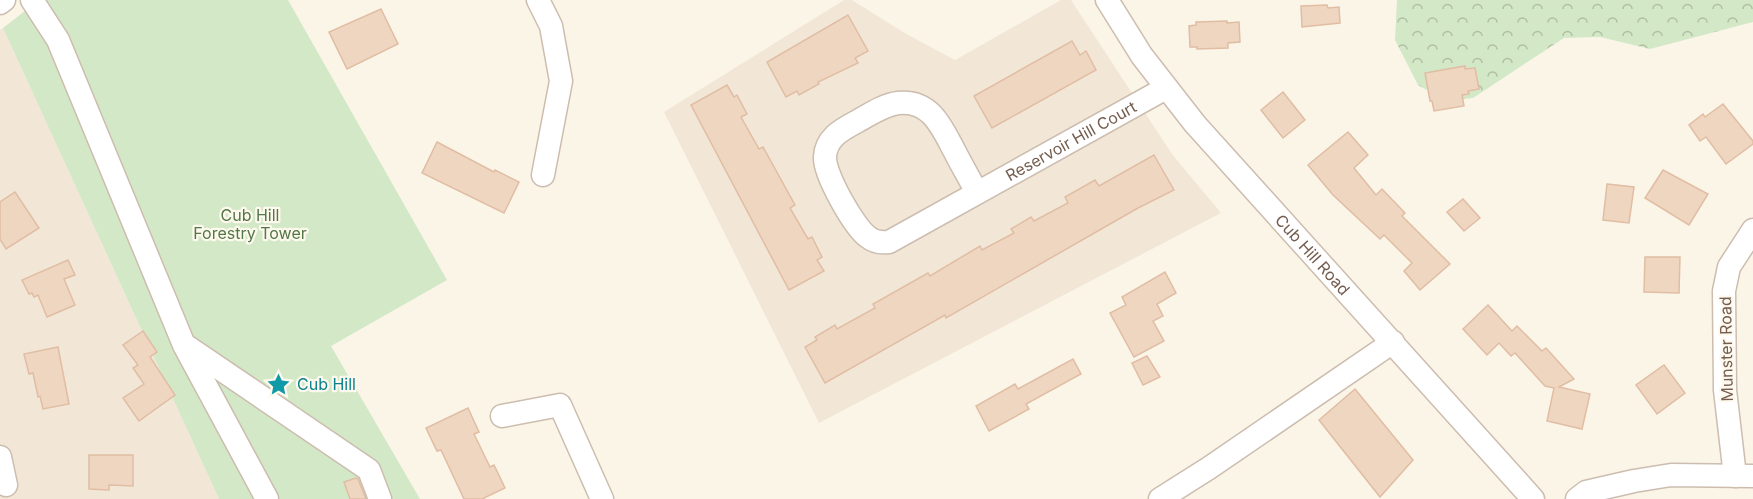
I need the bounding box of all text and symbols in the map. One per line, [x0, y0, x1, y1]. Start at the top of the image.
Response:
street label: Reservoir Hill Court [1002, 97, 1140, 185]
park label: Cub Hill Forestry Tower [193, 205, 307, 243]
street label: Cub Hill Road [1271, 210, 1354, 299]
street label: Munster Road [1715, 296, 1737, 402]
place icon: Cub Hill [266, 371, 292, 397]
place label: Cub Hill [297, 374, 356, 394]

